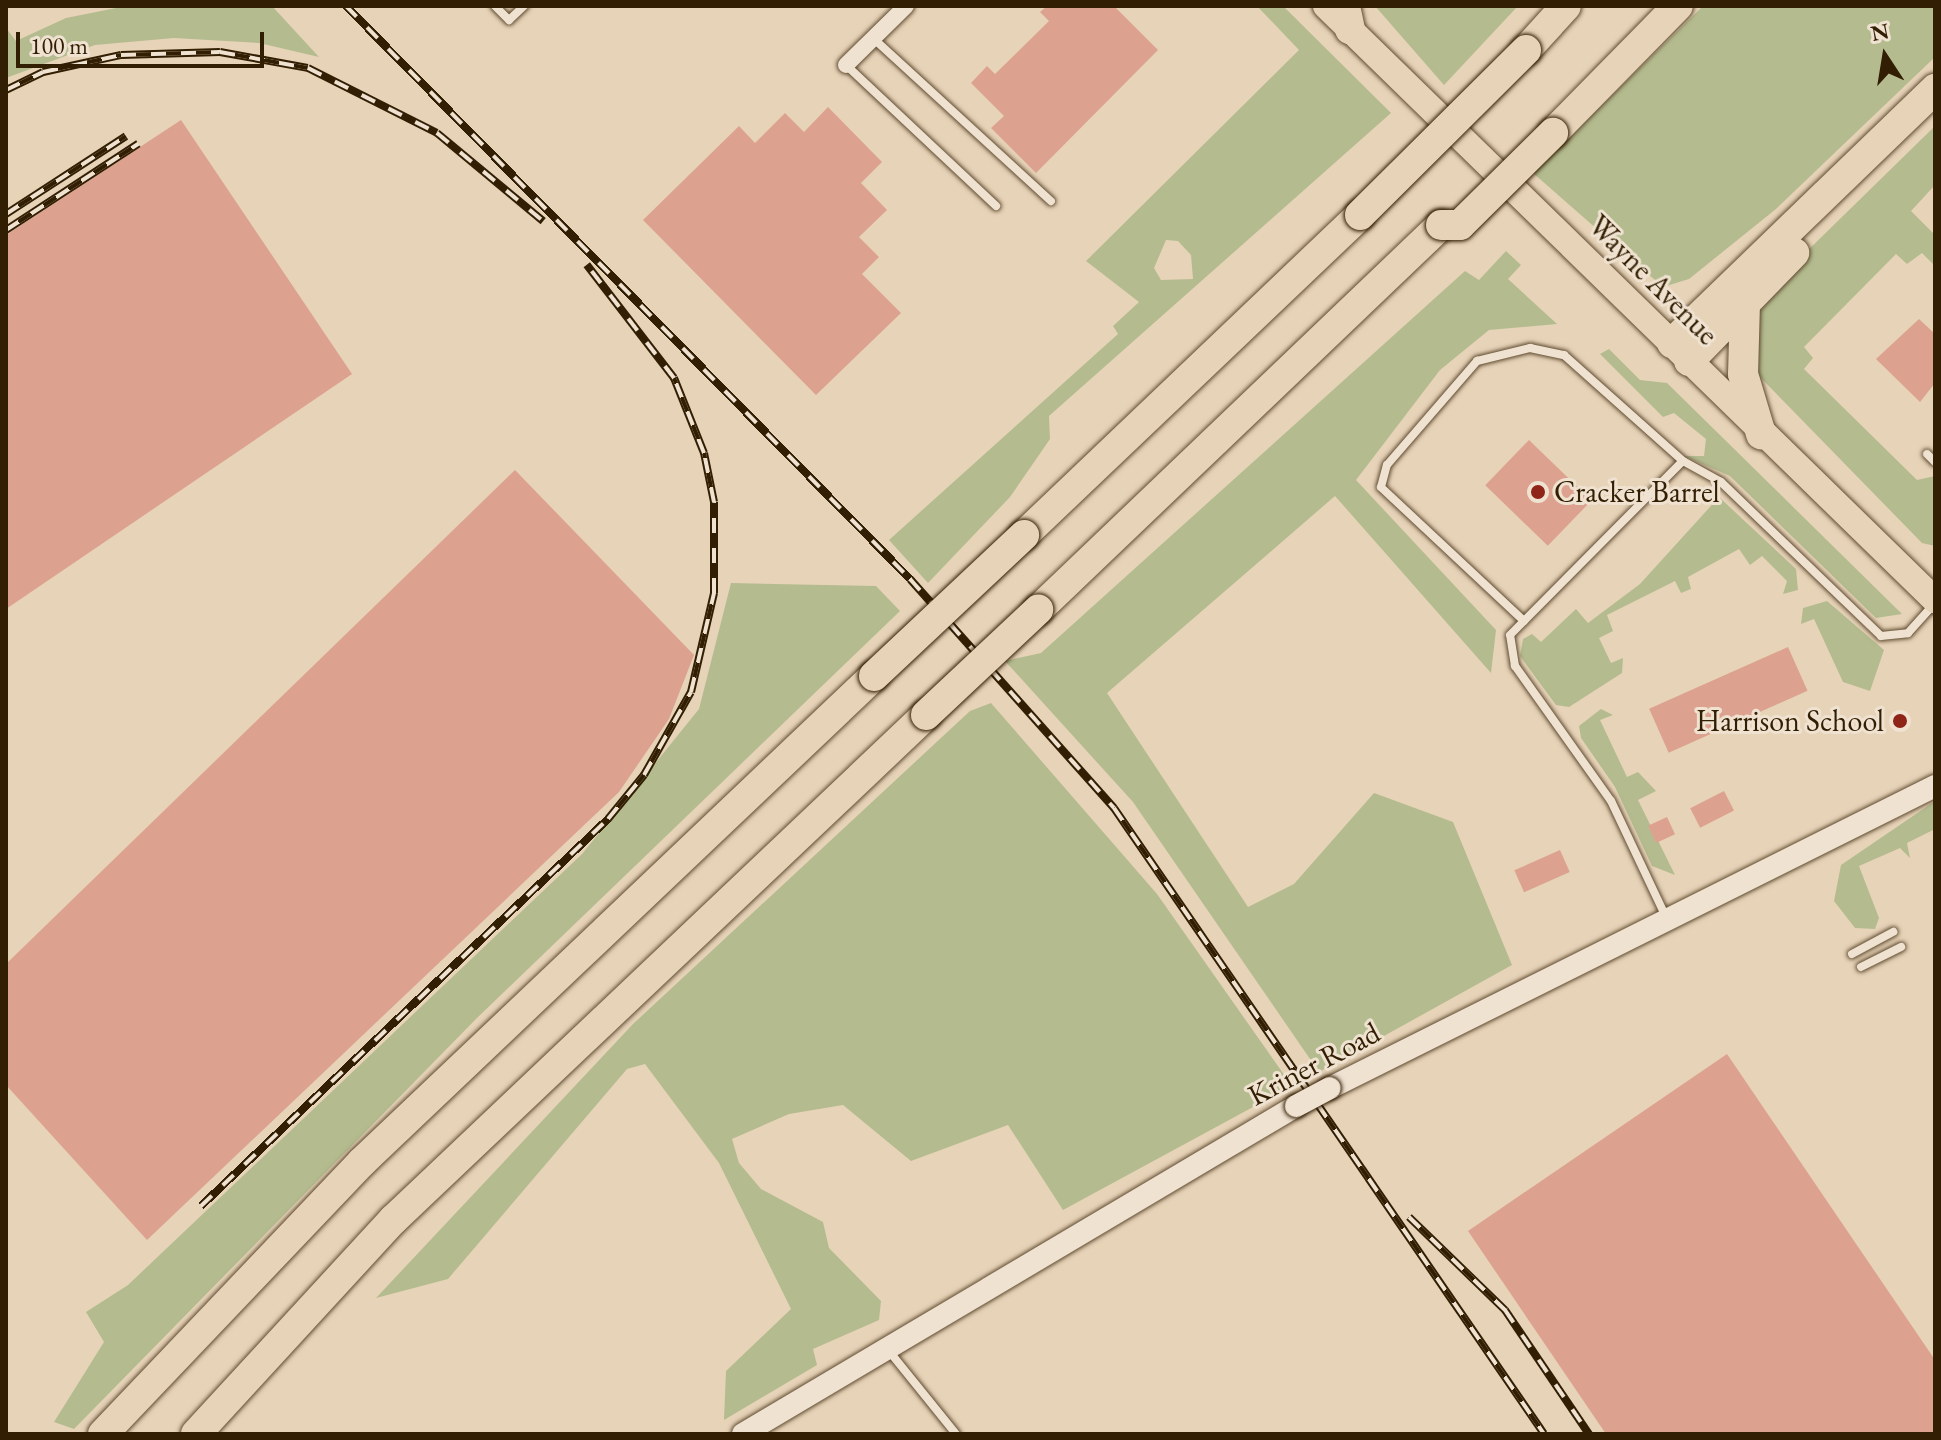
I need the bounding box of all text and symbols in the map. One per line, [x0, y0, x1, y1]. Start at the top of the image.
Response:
scale bar [20, 16, 268, 66]
north arrow [1845, 16, 1925, 96]
text: N [1868, 16, 1892, 48]
text: 100 m [30, 30, 88, 61]
street label: Wayne Avenue [1581, 208, 1725, 352]
place label: Cracker Barrel [1554, 474, 1720, 510]
marker: Cracker Barrel [1529, 483, 1547, 501]
place label: Harrison School [1696, 703, 1884, 739]
marker: Harrison School [1891, 712, 1909, 730]
street label: Kriner Road [1242, 1014, 1386, 1114]

